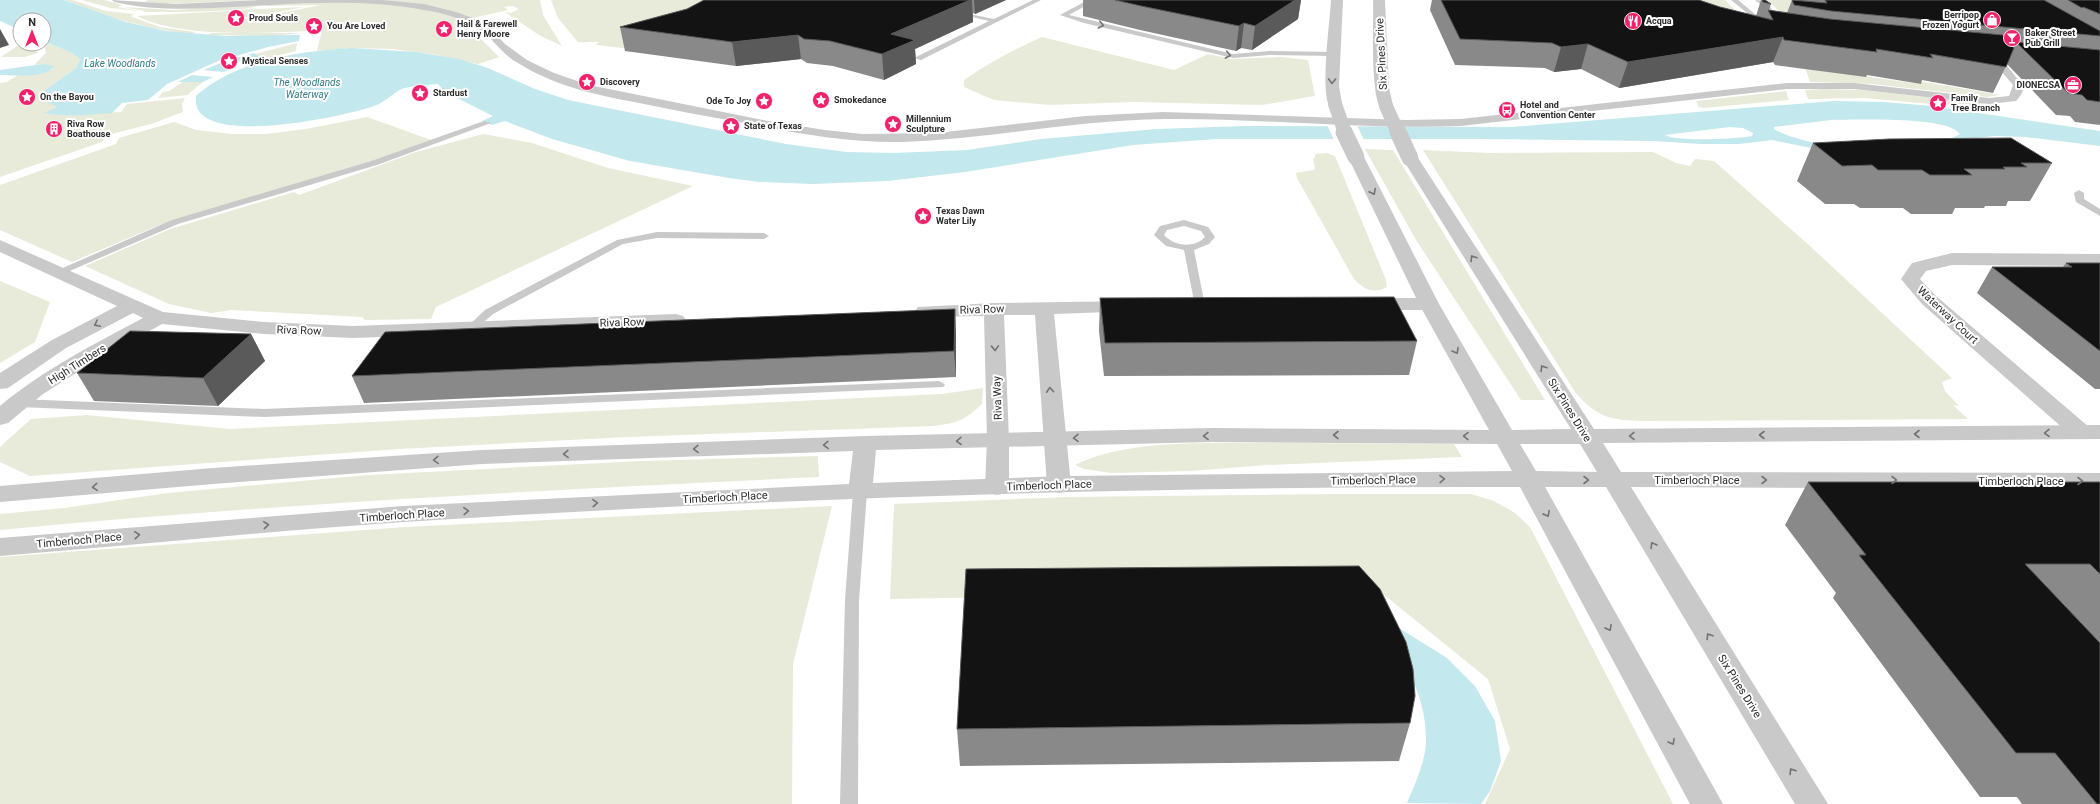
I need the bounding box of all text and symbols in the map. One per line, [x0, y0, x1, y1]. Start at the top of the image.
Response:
place icon: Proud Souls [226, 8, 246, 28]
place label: Berripop Frozen Yogurt [1922, 10, 1979, 30]
shop icon: Berripop Frozen Yogurt [1982, 10, 2002, 30]
restaurant icon: Acqua [1623, 11, 1643, 31]
north arrow [12, 12, 52, 52]
place label: Proud Souls [249, 13, 298, 23]
text: N [28, 16, 36, 29]
place icon: You Are Loved [304, 16, 324, 36]
place label: Acqua [1646, 16, 1672, 26]
street label: Six Pines Drive [1373, 18, 1390, 90]
place icon: Hail & Farewell Henry Moore [434, 19, 454, 39]
place label: Hail & Farewell Henry Moore [457, 19, 517, 39]
place label: You Are Loved [327, 21, 385, 31]
one-way arrow [1098, 21, 1104, 29]
bar icon: Baker Street Pub Grill [2002, 28, 2022, 48]
place label: Baker Street Pub Grill [2025, 28, 2075, 48]
one-way arrow [1224, 50, 1231, 58]
place icon: Mystical Senses [219, 51, 239, 71]
place label: Mystical Senses [242, 56, 309, 66]
water label: Lake Woodlands [84, 58, 156, 69]
place icon: Discovery [577, 72, 597, 92]
office icon: DIONECSA [2063, 75, 2083, 95]
water label: The Woodlands Waterway [273, 77, 341, 100]
place label: Discovery [600, 77, 640, 87]
one-way arrow [1328, 78, 1336, 84]
place label: DIONECSA [2016, 80, 2061, 90]
place icon: Stardust [410, 83, 430, 103]
place icon: On the Bayou [17, 87, 37, 107]
place label: Stardust [433, 88, 467, 98]
place icon: Smokedance [811, 90, 831, 110]
place icon: Ode To Joy [754, 91, 774, 111]
place label: On the Bayou [40, 92, 94, 102]
place icon: Family Tree Branch [1928, 93, 1948, 113]
place label: Family Tree Branch [1951, 93, 2000, 113]
place label: Smokedance [834, 95, 887, 105]
place label: Ode To Joy [706, 96, 751, 106]
bus stop icon: Hotel and Convention Center [1497, 100, 1517, 120]
place label: Hotel and Convention Center [1520, 100, 1596, 120]
place icon: Millennium Sculpture [883, 114, 903, 134]
place label: Millennium Sculpture [906, 114, 951, 134]
place icon: State of Texas [721, 116, 741, 136]
building icon: Riva Row Boathouse [44, 119, 64, 139]
place label: Riva Row Boathouse [67, 119, 110, 139]
place label: State of Texas [744, 121, 802, 131]
one-way arrow [1368, 188, 1376, 196]
place icon: Texas Dawn Water Lily [913, 206, 933, 226]
place label: Texas Dawn Water Lily [936, 206, 985, 226]
one-way arrow [1471, 255, 1478, 262]
street label: Waterway Court [1915, 284, 1981, 347]
street label: Riva Row [959, 302, 1005, 317]
street label: Riva Row [599, 315, 645, 330]
one-way arrow [94, 320, 102, 327]
street label: Riva Row [276, 323, 322, 338]
street label: High Timbers [46, 341, 109, 387]
one-way arrow [991, 345, 1000, 351]
one-way arrow [1452, 347, 1459, 354]
one-way arrow [1540, 365, 1548, 372]
street label: Riva Way [990, 375, 1005, 420]
street label: Six Pines Drive [1545, 376, 1594, 444]
one-way arrow [1046, 387, 1055, 393]
one-way arrow [2044, 429, 2050, 437]
one-way arrow [1914, 430, 1920, 438]
one-way arrow [1203, 431, 1209, 440]
one-way arrow [1333, 431, 1339, 439]
one-way arrow [1759, 431, 1765, 439]
one-way arrow [1463, 432, 1469, 440]
one-way arrow [1629, 432, 1635, 440]
one-way arrow [1073, 434, 1079, 443]
one-way arrow [956, 437, 962, 445]
one-way arrow [823, 440, 829, 449]
one-way arrow [693, 445, 699, 453]
one-way arrow [563, 449, 569, 458]
one-way arrow [433, 455, 439, 464]
street label: Timberloch Place [1330, 473, 1416, 488]
street label: Timberloch Place [1654, 474, 1740, 487]
one-way arrow [1439, 475, 1445, 484]
street label: Timberloch Place [1978, 475, 2064, 488]
one-way arrow [1583, 476, 1589, 484]
one-way arrow [1761, 476, 1767, 484]
one-way arrow [1891, 476, 1897, 484]
one-way arrow [2077, 477, 2083, 485]
street label: Timberloch Place [1006, 478, 1092, 493]
one-way arrow [92, 482, 98, 491]
street label: Timberloch Place [682, 489, 768, 506]
one-way arrow [592, 499, 598, 508]
street label: Timberloch Place [359, 506, 445, 525]
one-way arrow [463, 506, 469, 515]
one-way arrow [1542, 510, 1549, 517]
one-way arrow [263, 520, 269, 529]
street label: Timberloch Place [36, 530, 122, 551]
one-way arrow [134, 531, 140, 540]
one-way arrow [1651, 542, 1658, 549]
one-way arrow [1605, 624, 1612, 631]
one-way arrow [1706, 633, 1714, 640]
street label: Six Pines Drive [1715, 652, 1764, 720]
one-way arrow [1668, 738, 1675, 745]
one-way arrow [1789, 768, 1796, 775]

